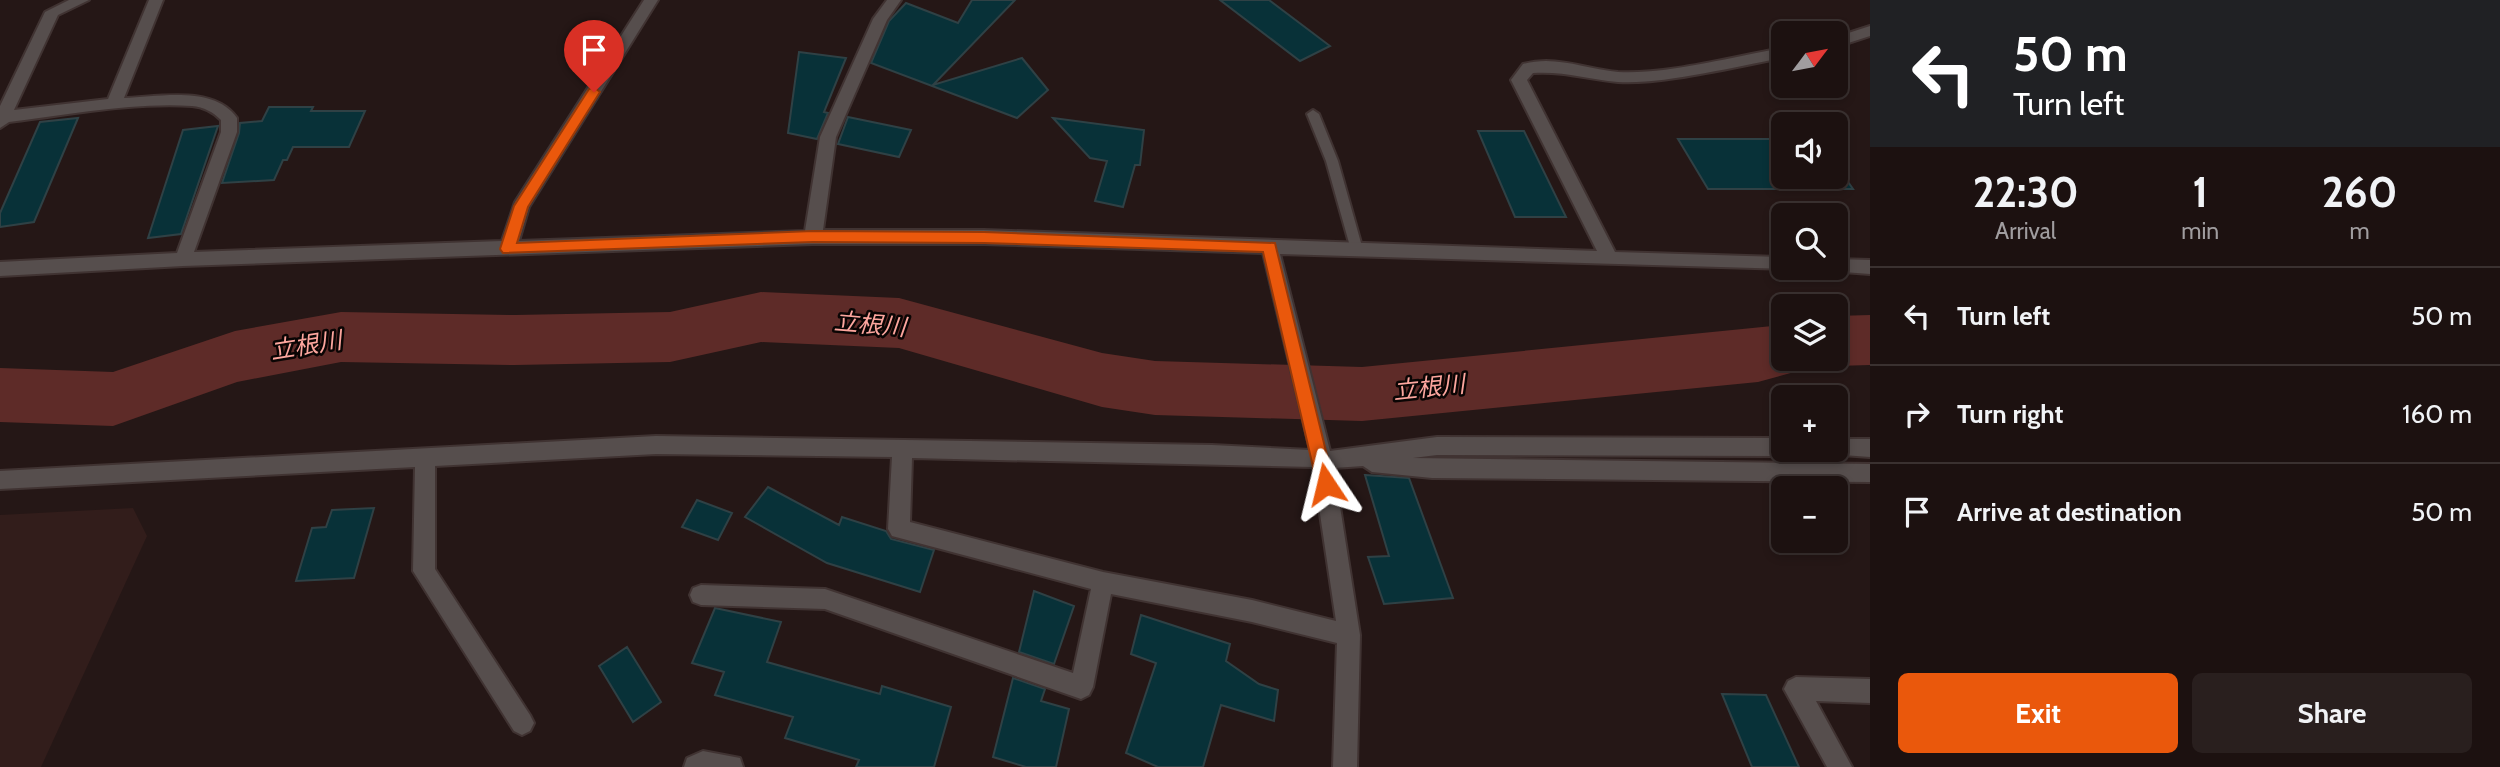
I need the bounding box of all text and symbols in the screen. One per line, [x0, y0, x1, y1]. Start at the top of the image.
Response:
pin [564, 20, 624, 92]
north arrow [1771, 21, 1848, 98]
map controls [1771, 21, 1848, 553]
text: 50 m [2013, 24, 2128, 83]
icon: left [1898, 28, 1989, 119]
icon: arrive [575, 31, 613, 69]
text: Turn left [2013, 84, 2124, 123]
button: sound [1771, 112, 1848, 189]
text: 22:30 [1973, 166, 2079, 218]
text: 1 [2193, 166, 2208, 218]
text: 260 [2322, 166, 2397, 218]
button: search [1771, 203, 1848, 280]
text: Arrival [1995, 217, 2056, 245]
text: min [2181, 217, 2219, 245]
text: m [2350, 217, 2370, 245]
button: layers [1771, 294, 1848, 371]
icon: left [1898, 297, 1936, 335]
text: Turn left [1957, 300, 2050, 332]
text: 50 m [2411, 300, 2472, 332]
water label: 立根川 [833, 306, 910, 342]
water label: 立根川 [268, 325, 347, 365]
water label: 立根川 [1392, 369, 1469, 405]
button: + [1771, 385, 1848, 462]
icon: right [1898, 395, 1936, 433]
text: Turn right [1957, 398, 2063, 430]
text: 160 m [2402, 398, 2472, 430]
position arrow [1289, 447, 1363, 521]
button: − [1771, 476, 1848, 553]
icon: arrive [1898, 493, 1936, 531]
text: Arrive at destination [1957, 496, 2182, 528]
text: 50 m [2411, 496, 2472, 528]
button: Exit [1898, 673, 2178, 753]
button: Share [2192, 673, 2472, 753]

